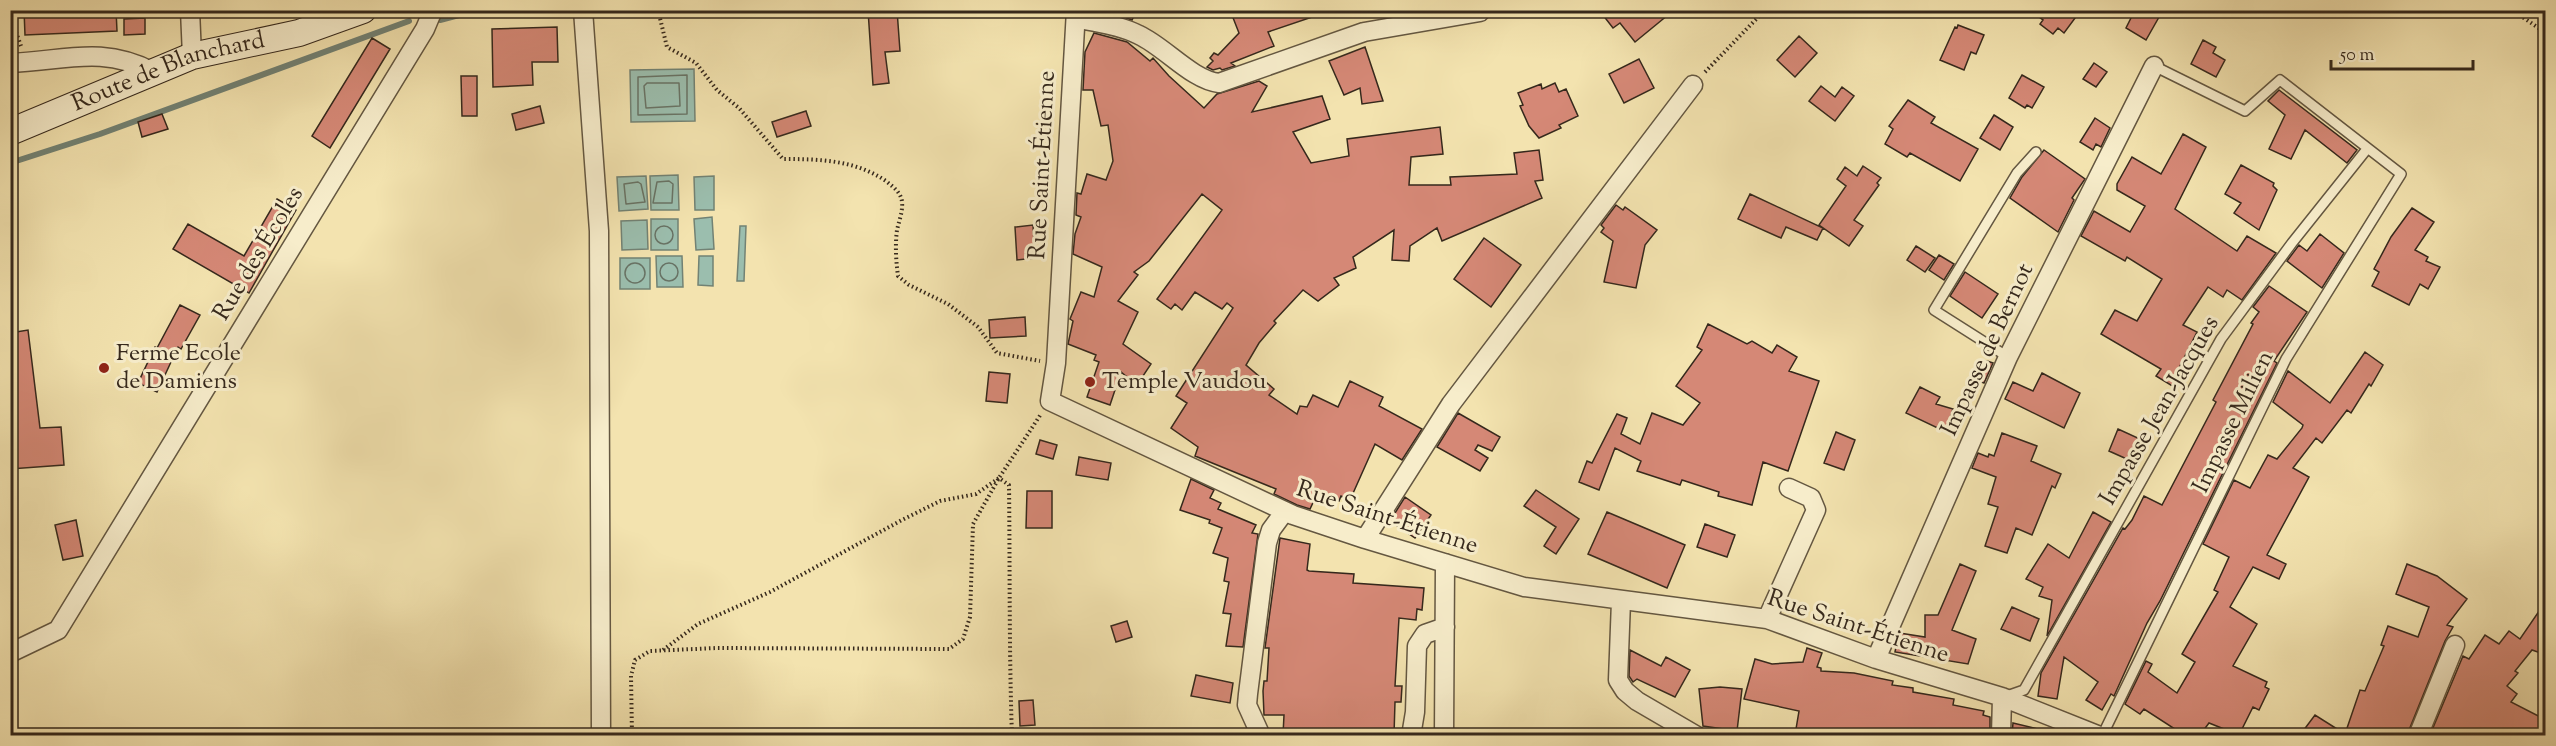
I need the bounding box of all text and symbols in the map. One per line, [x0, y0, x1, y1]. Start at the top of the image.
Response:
street label: Route de Blanchard [67, 24, 268, 121]
scale bar [2331, 33, 2474, 71]
text: 50 m [2339, 43, 2375, 69]
street label: Rue Saint-Étienne [1021, 70, 1065, 260]
street label: Rue des Écoles [206, 180, 312, 328]
street label: Impasse de Bernot [1933, 258, 2043, 442]
street label: Impasse Jean-Jacques [2092, 310, 2228, 512]
place label: Ferme Ecole de Damiens [116, 337, 241, 399]
street label: Impasse Milien [2185, 345, 2283, 499]
marker: Ferme Ecole de Damiens [97, 361, 111, 375]
place label: Temple Vaudou [1102, 365, 1266, 399]
marker: Temple Vaudou [1083, 375, 1097, 389]
street label: Rue Saint-Étienne [1292, 473, 1482, 563]
street label: Rue Saint-Étienne [1763, 582, 1953, 672]

